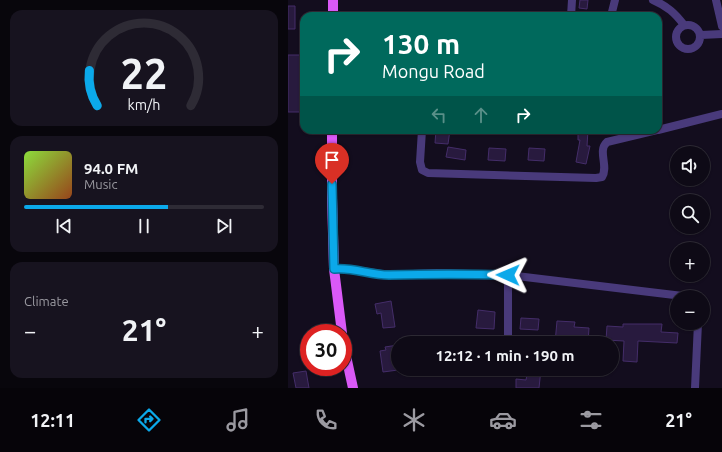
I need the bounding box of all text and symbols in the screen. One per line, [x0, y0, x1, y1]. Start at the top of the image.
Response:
icon: right [316, 28, 368, 80]
text: 130 m [382, 28, 460, 59]
text: 22 [121, 50, 167, 97]
text: Mongu Road [382, 61, 485, 81]
text: km/h [128, 97, 160, 113]
icon: left [428, 104, 450, 126]
icon: ahead [470, 104, 492, 126]
icon: right [512, 104, 534, 126]
pin [315, 143, 349, 184]
map controls [670, 146, 710, 330]
button: sound [670, 146, 710, 186]
icon: arrive [321, 149, 343, 171]
text: 94.0 FM [84, 160, 138, 177]
text: Music [84, 177, 118, 191]
button: search [670, 194, 710, 234]
icon: previous [53, 215, 75, 237]
icon: pause [133, 215, 155, 237]
icon: next [213, 215, 235, 237]
button: + [670, 242, 710, 282]
position arrow [487, 254, 529, 296]
button: − [670, 290, 710, 330]
text: Climate [24, 294, 69, 308]
text: 21° [122, 313, 166, 347]
text: − [24, 318, 36, 343]
text: + [252, 318, 264, 343]
speed limit sign: 30 [300, 324, 352, 376]
text: 12:12 · 1 min · 190 m [436, 347, 574, 364]
icon: directions [135, 406, 163, 434]
icon: music [224, 406, 252, 434]
icon: phone [312, 406, 340, 434]
icon: climate [400, 406, 428, 434]
icon: car [489, 406, 517, 434]
icon: filters [577, 406, 605, 434]
text: 12:11 [30, 410, 75, 430]
text: 21° [665, 410, 692, 430]

